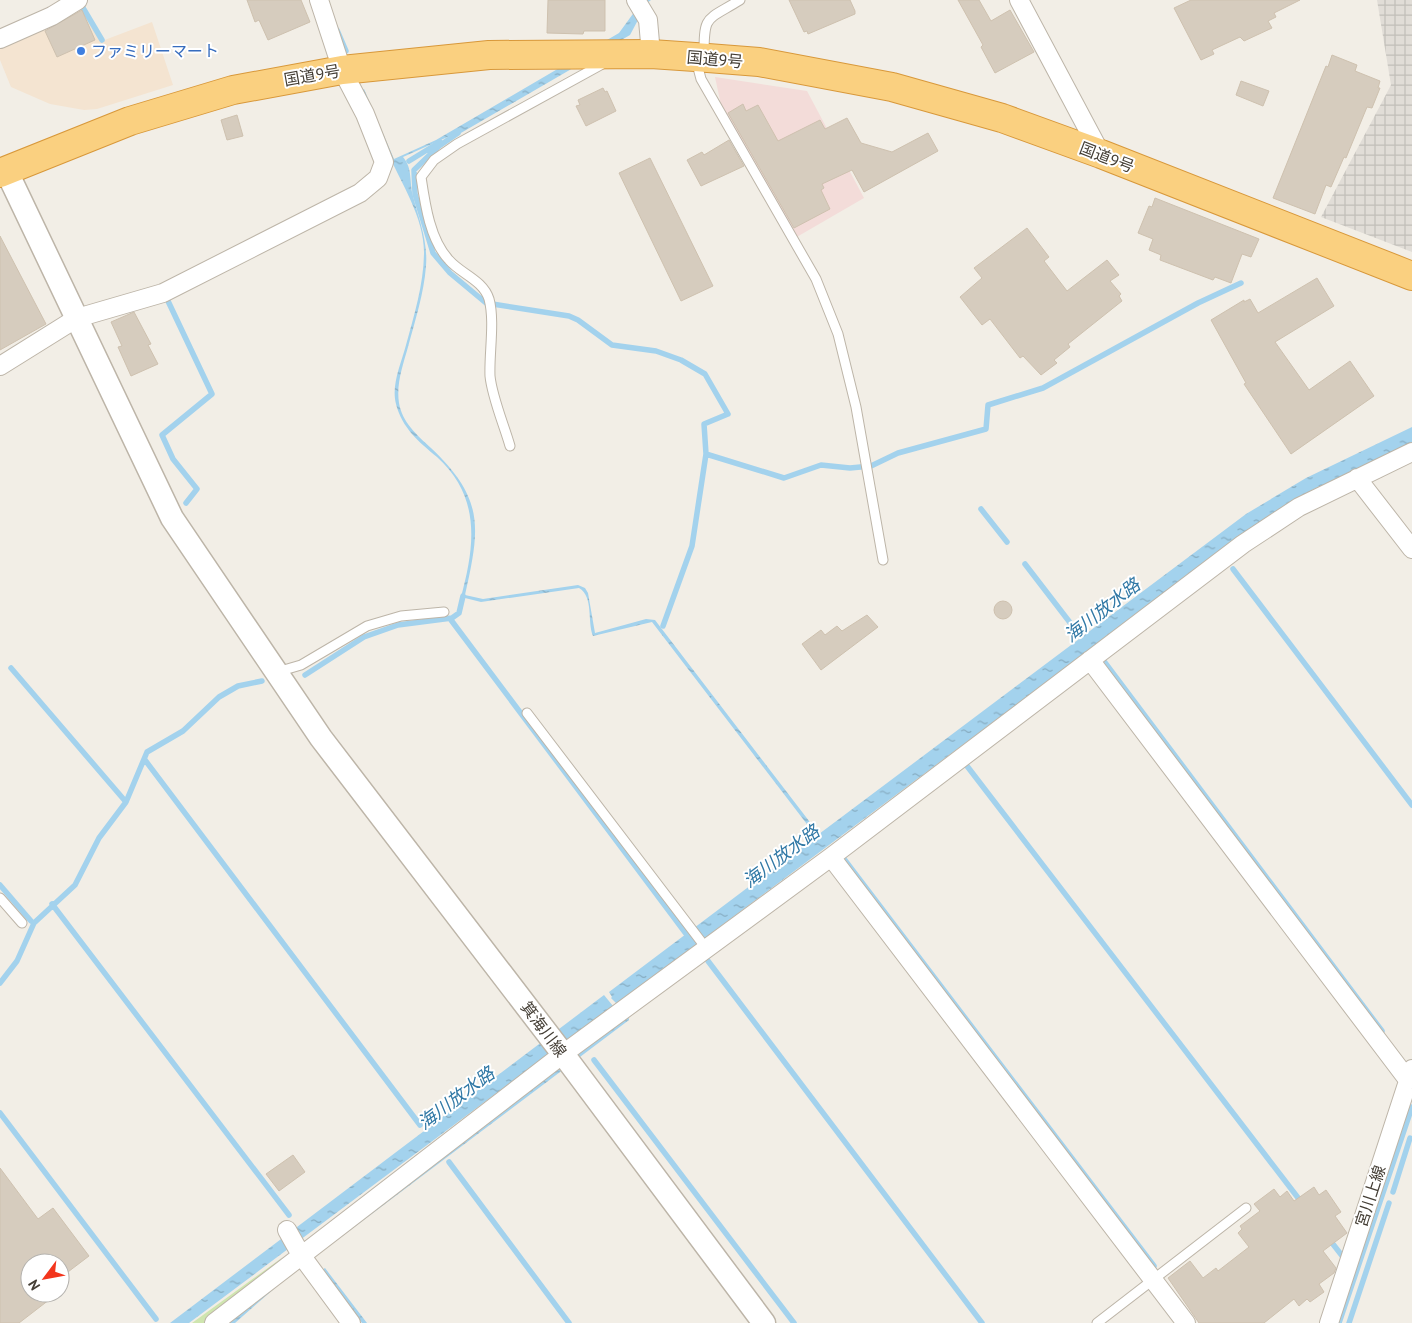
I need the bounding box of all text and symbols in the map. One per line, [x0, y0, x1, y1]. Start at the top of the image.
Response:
place label: ファミリーマート [91, 41, 219, 61]
marker: ファミリーマート [75, 45, 87, 57]
street label: 国道9号 [686, 47, 744, 71]
street label: 国道9号 [282, 60, 342, 90]
street label: 国道9号 [1077, 137, 1137, 177]
water label: 海川放水路 [1059, 572, 1146, 647]
water label: 海川放水路 [738, 819, 825, 892]
street label: 箕海川線 [517, 997, 571, 1061]
water label: 海川放水路 [413, 1061, 500, 1134]
street label: 宮川上線 [1351, 1162, 1389, 1230]
north arrow [20, 1253, 70, 1303]
text: N [24, 1276, 44, 1294]

